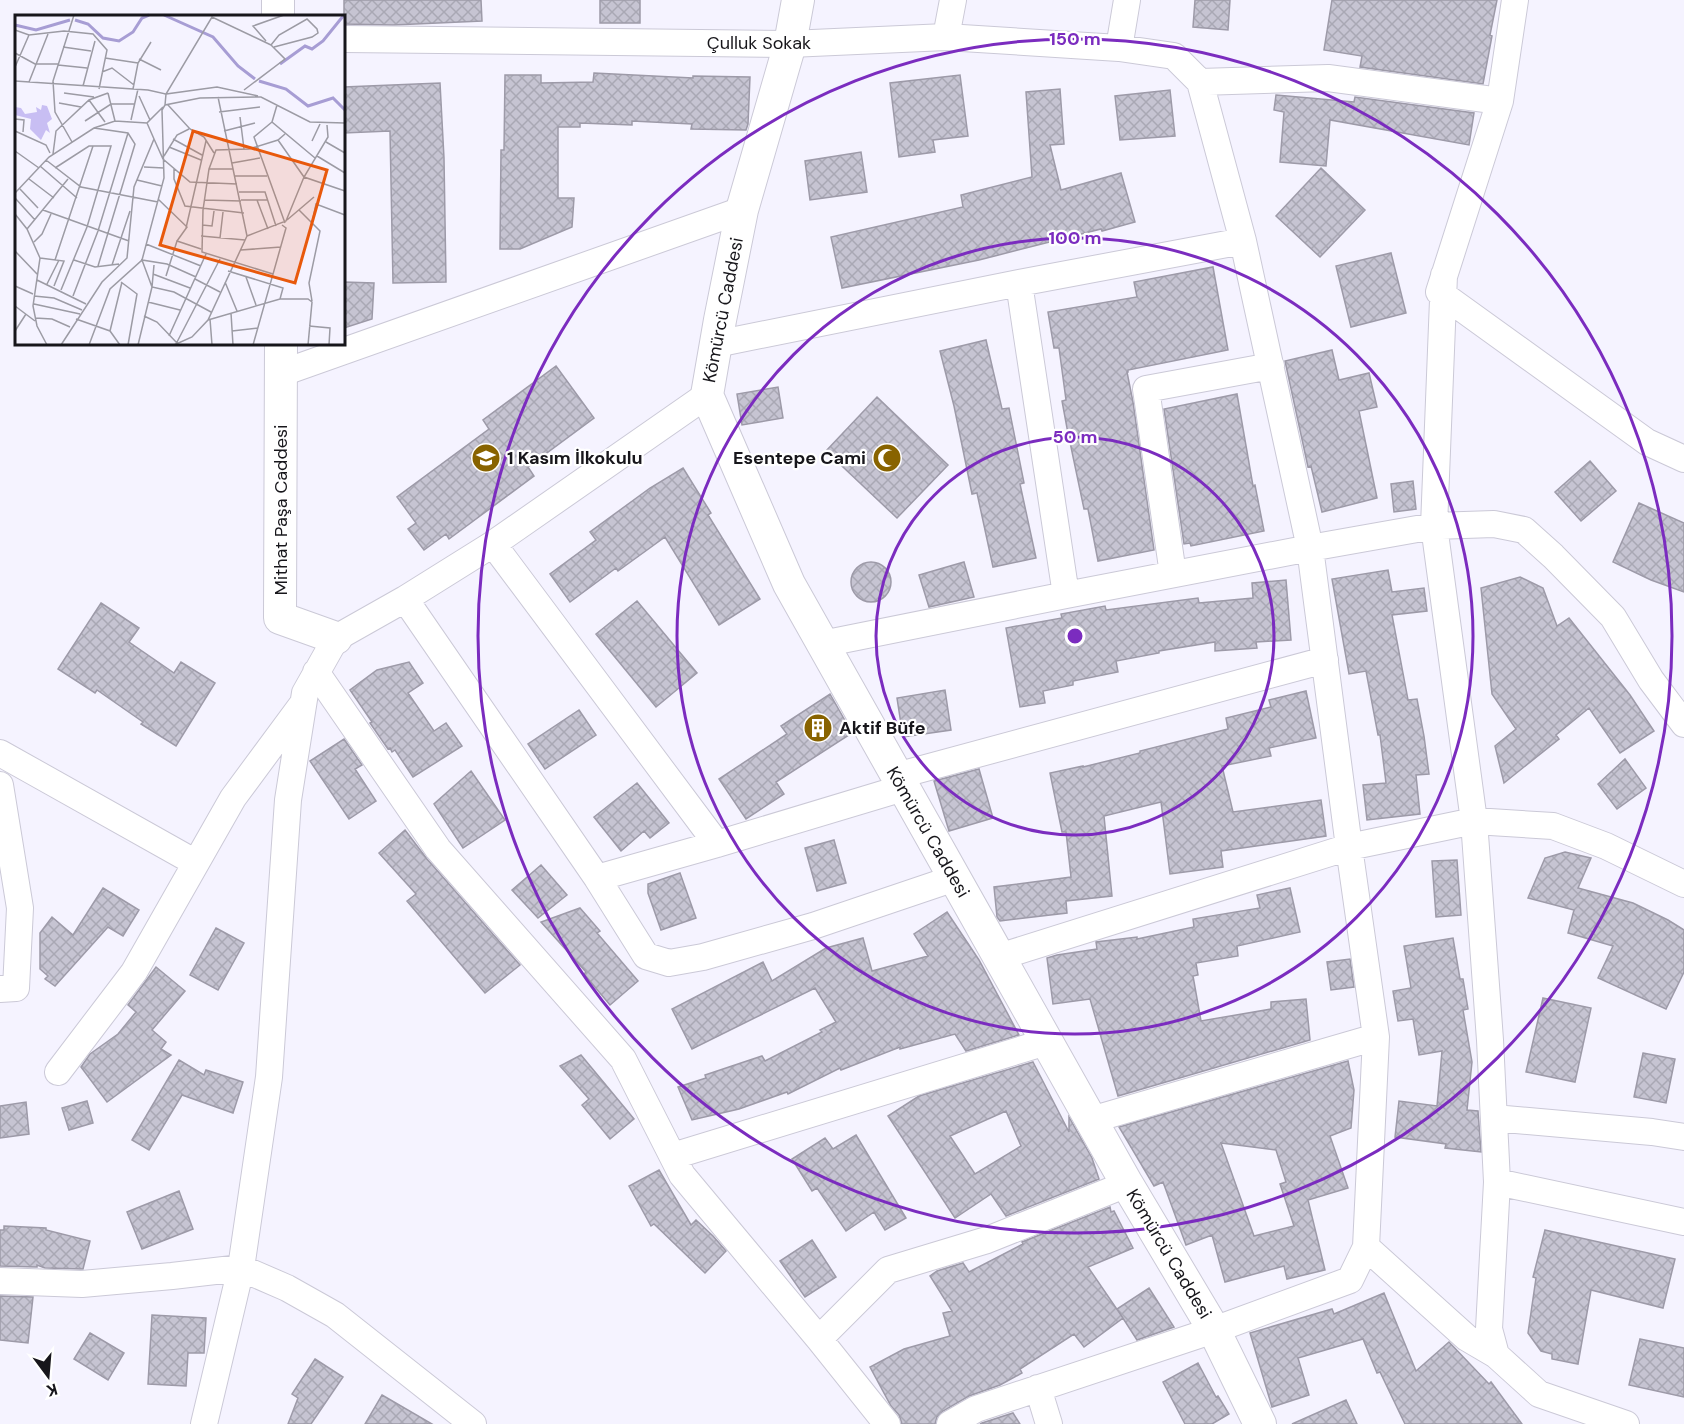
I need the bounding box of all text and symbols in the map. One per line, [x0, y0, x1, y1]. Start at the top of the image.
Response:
inset map [15, 15, 345, 345]
text: 150 m [1049, 27, 1101, 51]
street label: Çulluk Sokak [707, 31, 811, 55]
text: 100 m [1048, 226, 1102, 250]
street label: Kömürcü Caddesi [697, 235, 749, 385]
street label: Mithat Paşa Caddesi [269, 425, 293, 595]
text: 50 m [1052, 425, 1098, 449]
school or university icon: 1 Kasım İlkokulu [470, 442, 502, 474]
mosque icon: Esentepe Cami [871, 442, 903, 474]
place label: 1 Kasım İlkokulu [507, 446, 643, 470]
place label: Esentepe Cami [733, 446, 866, 470]
centre of rings [1065, 626, 1085, 646]
building icon: Aktif Büfe [802, 712, 834, 744]
place label: Aktif Büfe [839, 716, 926, 740]
street label: Kömürcü Caddesi [881, 762, 975, 902]
street label: Kömürcü Caddesi [1121, 1185, 1217, 1323]
north arrow [18, 1346, 78, 1406]
text: K [44, 1378, 60, 1402]

